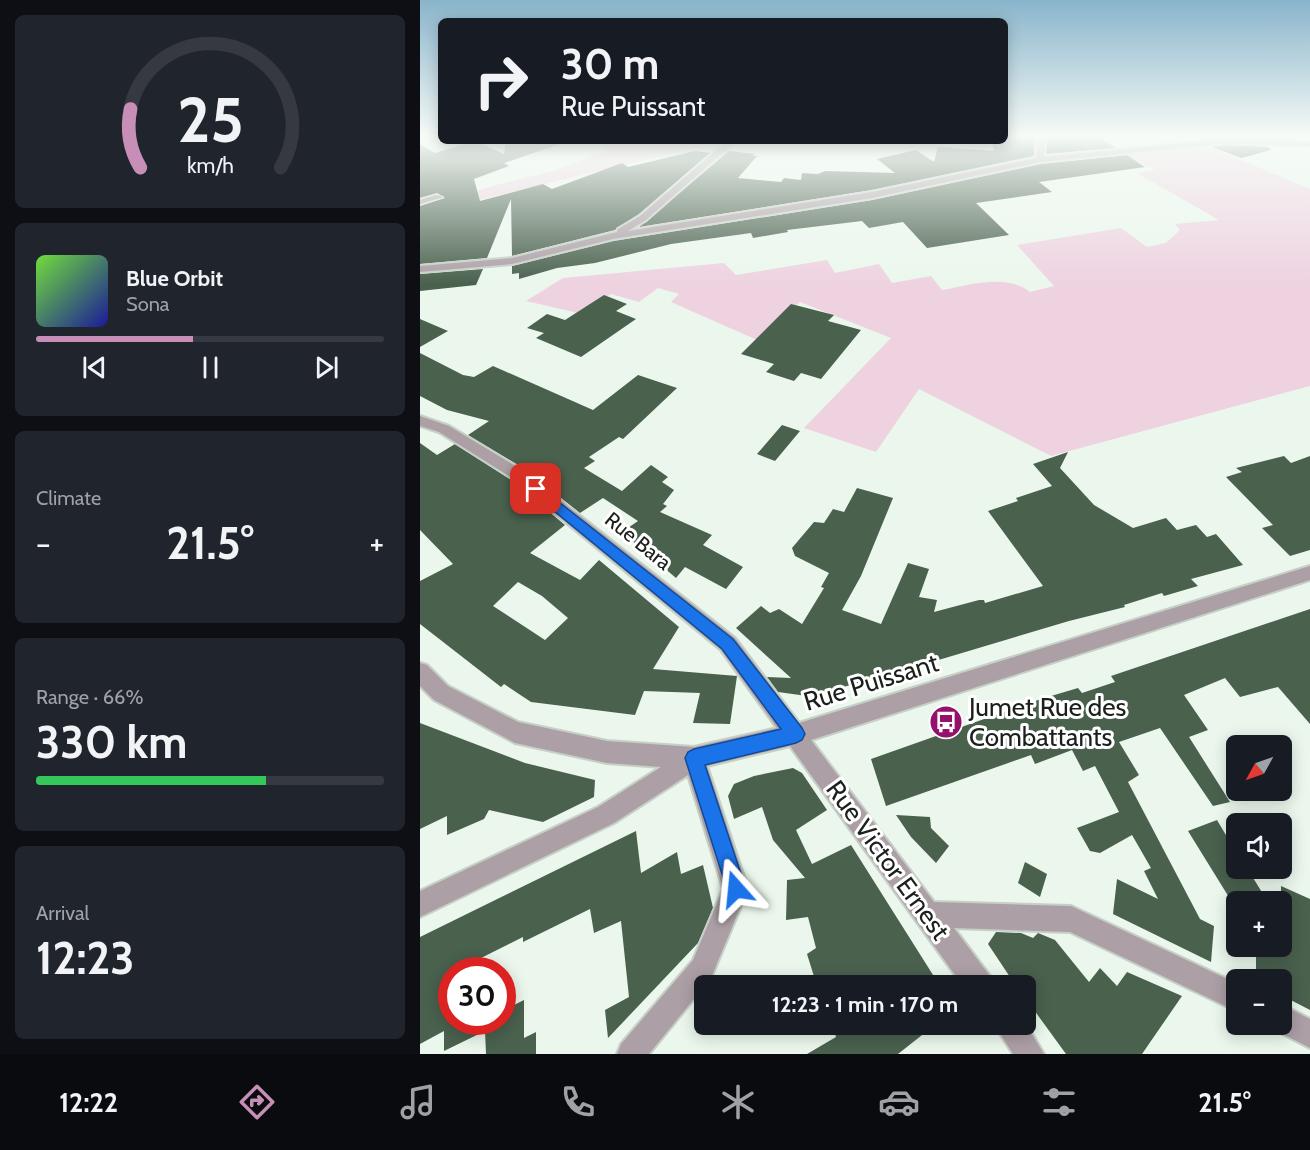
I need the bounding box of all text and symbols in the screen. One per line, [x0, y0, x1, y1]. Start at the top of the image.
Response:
text: 30 m [561, 38, 659, 90]
icon: right [462, 42, 540, 120]
text: 25 [177, 83, 243, 159]
text: Rue Puissant [561, 90, 705, 123]
text: km/h [187, 153, 233, 179]
text: Blue Orbit [126, 265, 223, 292]
text: Sona [126, 292, 169, 316]
icon: previous [78, 351, 111, 384]
icon: pause [194, 351, 227, 384]
icon: next [310, 351, 343, 384]
pin [510, 463, 561, 514]
icon: arrive [519, 472, 552, 505]
text: Climate [36, 486, 101, 510]
street label: Rue Bara [600, 506, 677, 575]
text: 21.5° [166, 516, 254, 570]
text: − [36, 523, 51, 563]
text: + [369, 523, 384, 563]
street label: Rue Puissant [800, 646, 942, 718]
text: Range · 66% [36, 685, 143, 709]
place label: Jumet Rue des Combattants [968, 691, 1127, 753]
bus stop icon: Jumet Rue des Combattants [928, 704, 964, 740]
text: 330 km [36, 715, 187, 769]
north arrow [1226, 735, 1292, 801]
map controls [1226, 735, 1292, 1035]
street label: Rue Victor Ernest [819, 774, 957, 946]
button: sound [1226, 813, 1292, 879]
position arrow [704, 857, 768, 921]
button: + [1226, 891, 1292, 957]
text: Arrival [36, 901, 89, 925]
text: 12:23 [36, 931, 134, 985]
speed limit sign: 30 [438, 957, 516, 1035]
button: − [1226, 969, 1292, 1035]
text: 12:23 · 1 min · 170 m [772, 991, 958, 1018]
icon: directions [236, 1081, 278, 1123]
icon: music [397, 1081, 439, 1123]
icon: phone [557, 1081, 599, 1123]
icon: climate [717, 1081, 759, 1123]
icon: car [878, 1081, 920, 1123]
icon: filters [1038, 1081, 1080, 1123]
text: 12:22 [59, 1086, 118, 1119]
text: 21.5° [1198, 1086, 1251, 1119]

